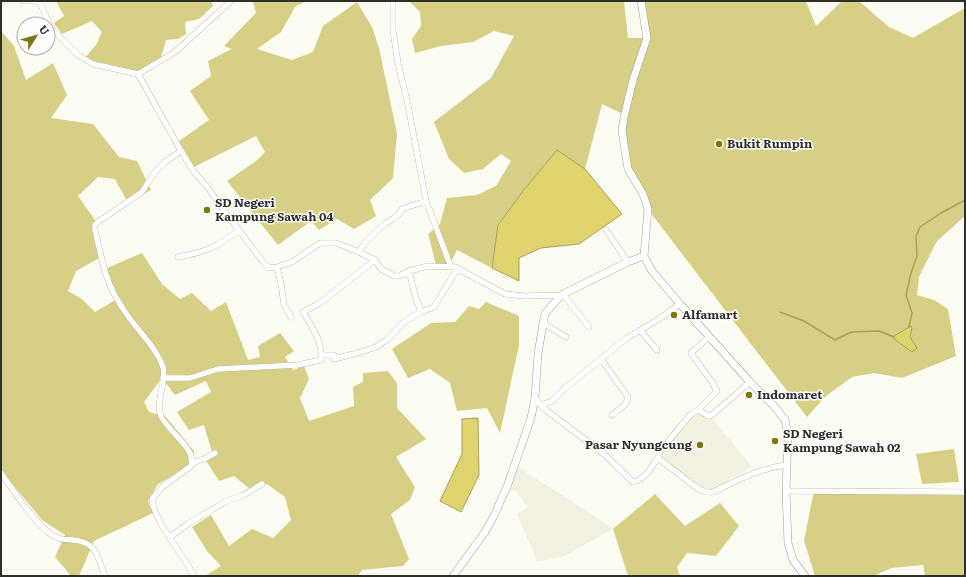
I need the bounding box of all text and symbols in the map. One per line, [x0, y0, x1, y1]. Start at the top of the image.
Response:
north arrow [16, 16, 56, 56]
text: U [36, 21, 54, 38]
place label: Bukit Rumpin [727, 134, 813, 152]
marker: Bukit Rumpin [714, 139, 724, 149]
place label: SD Negeri Kampung Sawah 04 [215, 193, 334, 225]
marker: SD Negeri Kampung Sawah 04 [202, 205, 212, 215]
place label: Alfamart [682, 305, 739, 323]
marker: Alfamart [669, 310, 679, 320]
place label: Indomaret [757, 385, 823, 403]
marker: Indomaret [744, 390, 754, 400]
place label: SD Negeri Kampung Sawah 02 [783, 424, 901, 456]
place label: Pasar Nyungcung [585, 435, 693, 453]
marker: SD Negeri Kampung Sawah 02 [770, 436, 780, 446]
marker: Pasar Nyungcung [695, 440, 705, 450]

